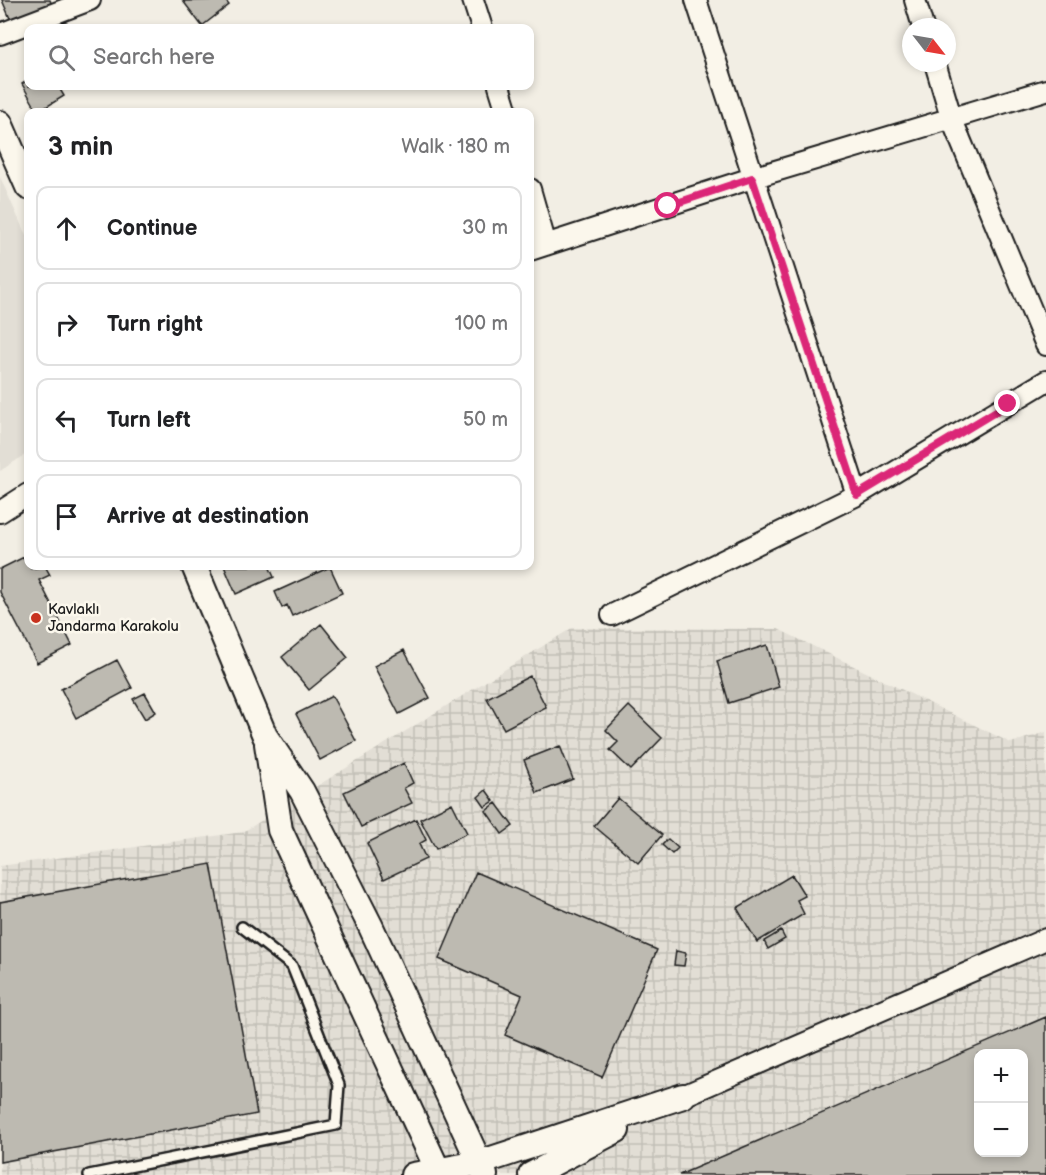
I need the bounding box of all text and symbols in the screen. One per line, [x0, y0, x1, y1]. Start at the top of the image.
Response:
north arrow [902, 18, 956, 72]
search box [24, 24, 534, 90]
icon: search [45, 41, 78, 74]
text: Search here [93, 44, 215, 71]
text: 3 min [48, 132, 113, 163]
text: Walk · 180 m [401, 135, 510, 159]
route start [654, 192, 680, 218]
icon: ahead [50, 212, 83, 245]
text: Continue [107, 215, 197, 242]
text: 30 m [462, 216, 508, 240]
icon: right [50, 308, 83, 341]
text: Turn right [107, 311, 203, 338]
text: 100 m [455, 312, 508, 336]
route end [994, 390, 1020, 416]
icon: left [50, 404, 83, 437]
text: Turn left [107, 407, 191, 434]
text: 50 m [463, 408, 508, 432]
icon: arrive [50, 500, 83, 533]
text: Arrive at destination [107, 503, 309, 530]
place label: Kavlaklı Jandarma Karakolu [48, 600, 179, 636]
marker: Kavlaklı Jandarma Karakolu [29, 611, 43, 625]
map controls [974, 1049, 1028, 1157]
button: + [974, 1049, 1028, 1103]
button: − [974, 1103, 1028, 1157]

